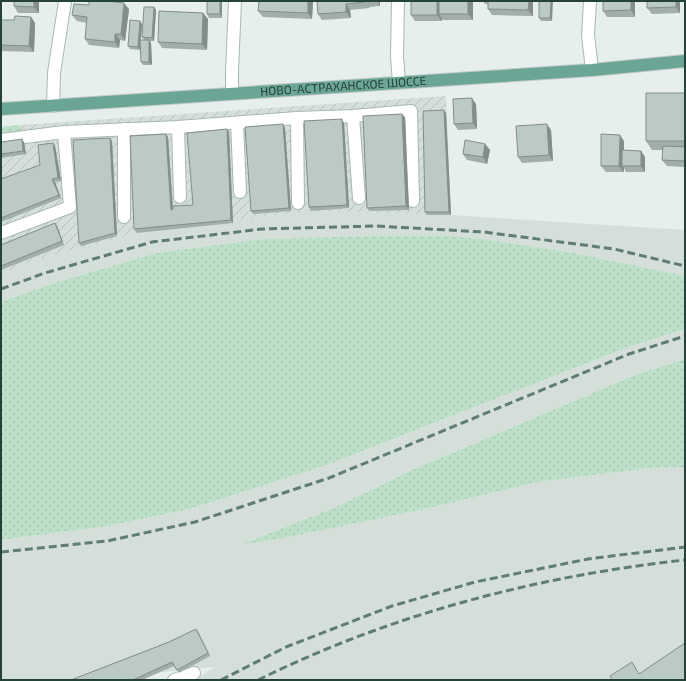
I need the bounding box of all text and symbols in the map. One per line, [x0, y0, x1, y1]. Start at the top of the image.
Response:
street label: НОВО-АСТРАХАНСКОЕ ШОССЕ [260, 73, 427, 98]

